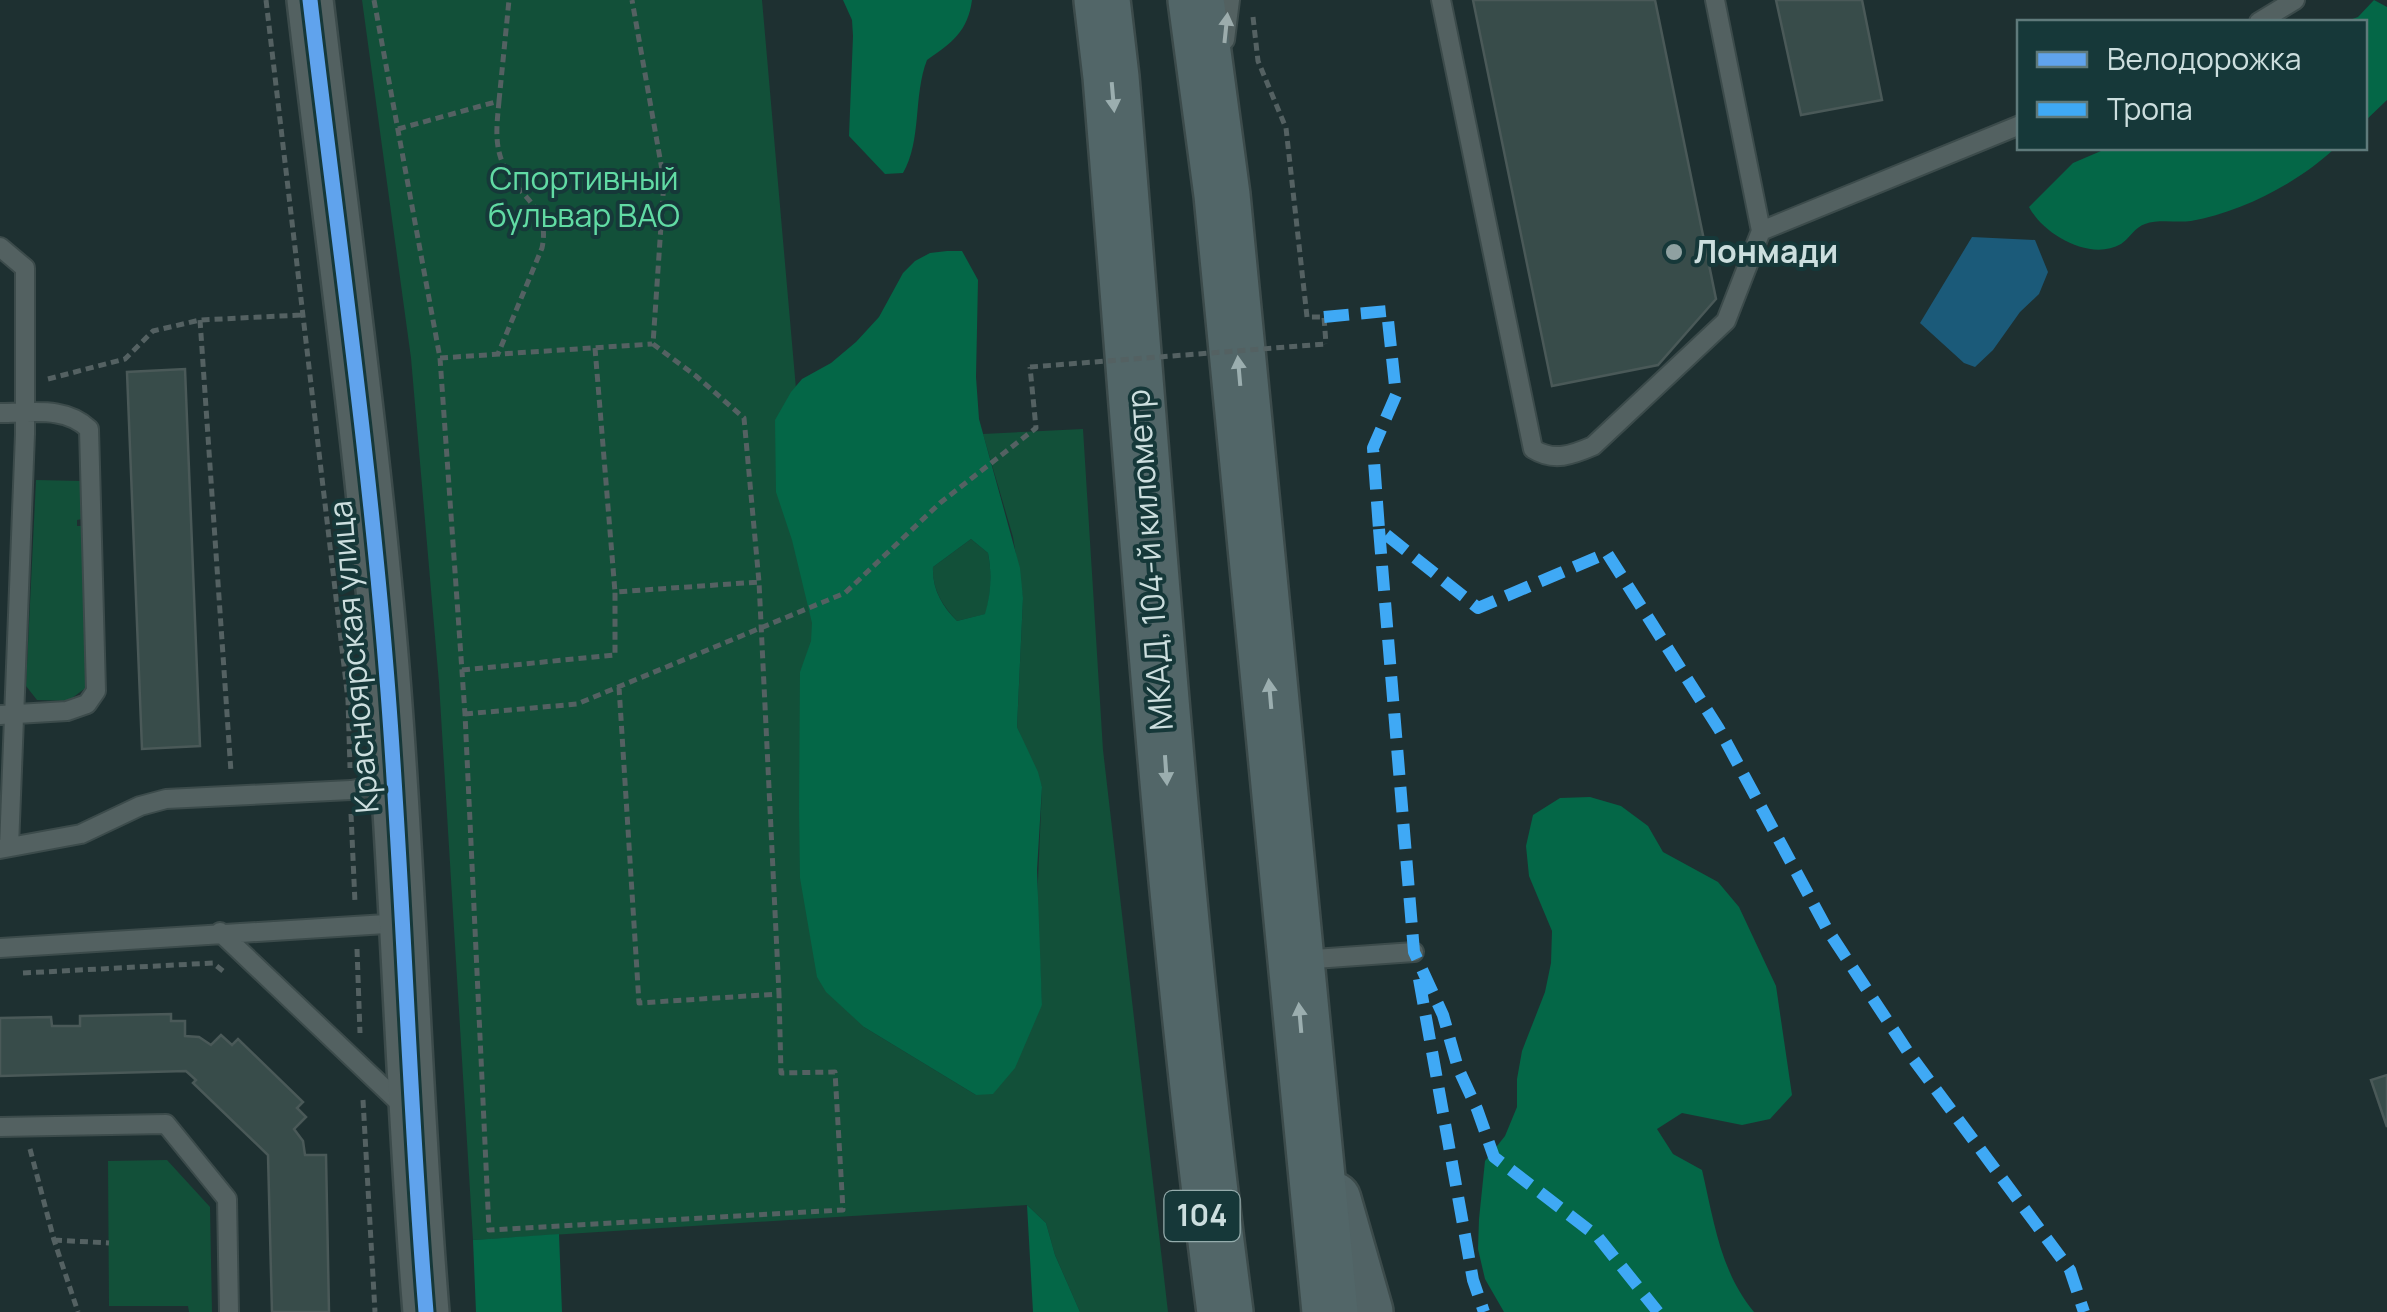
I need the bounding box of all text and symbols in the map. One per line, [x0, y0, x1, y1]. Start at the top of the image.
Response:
one-way arrow [1219, 12, 1235, 43]
legend [2017, 20, 2367, 150]
text: Велодорожка [2107, 38, 2301, 79]
one-way arrow [1106, 81, 1122, 113]
text: Тропа [2107, 88, 2193, 129]
park label: Спортивный бульвар ВАО [488, 156, 680, 237]
place label: Лонмади [1694, 229, 1838, 273]
marker: Лонмади [1663, 241, 1685, 263]
one-way arrow [1231, 354, 1247, 386]
street label: МКАД, 104-й километр [1115, 388, 1183, 732]
street label: Красноярская улица [317, 499, 389, 815]
one-way arrow [1261, 678, 1277, 710]
one-way arrow [1158, 754, 1174, 786]
one-way arrow [1291, 1001, 1307, 1033]
road number: 104 [1164, 1191, 1240, 1241]

